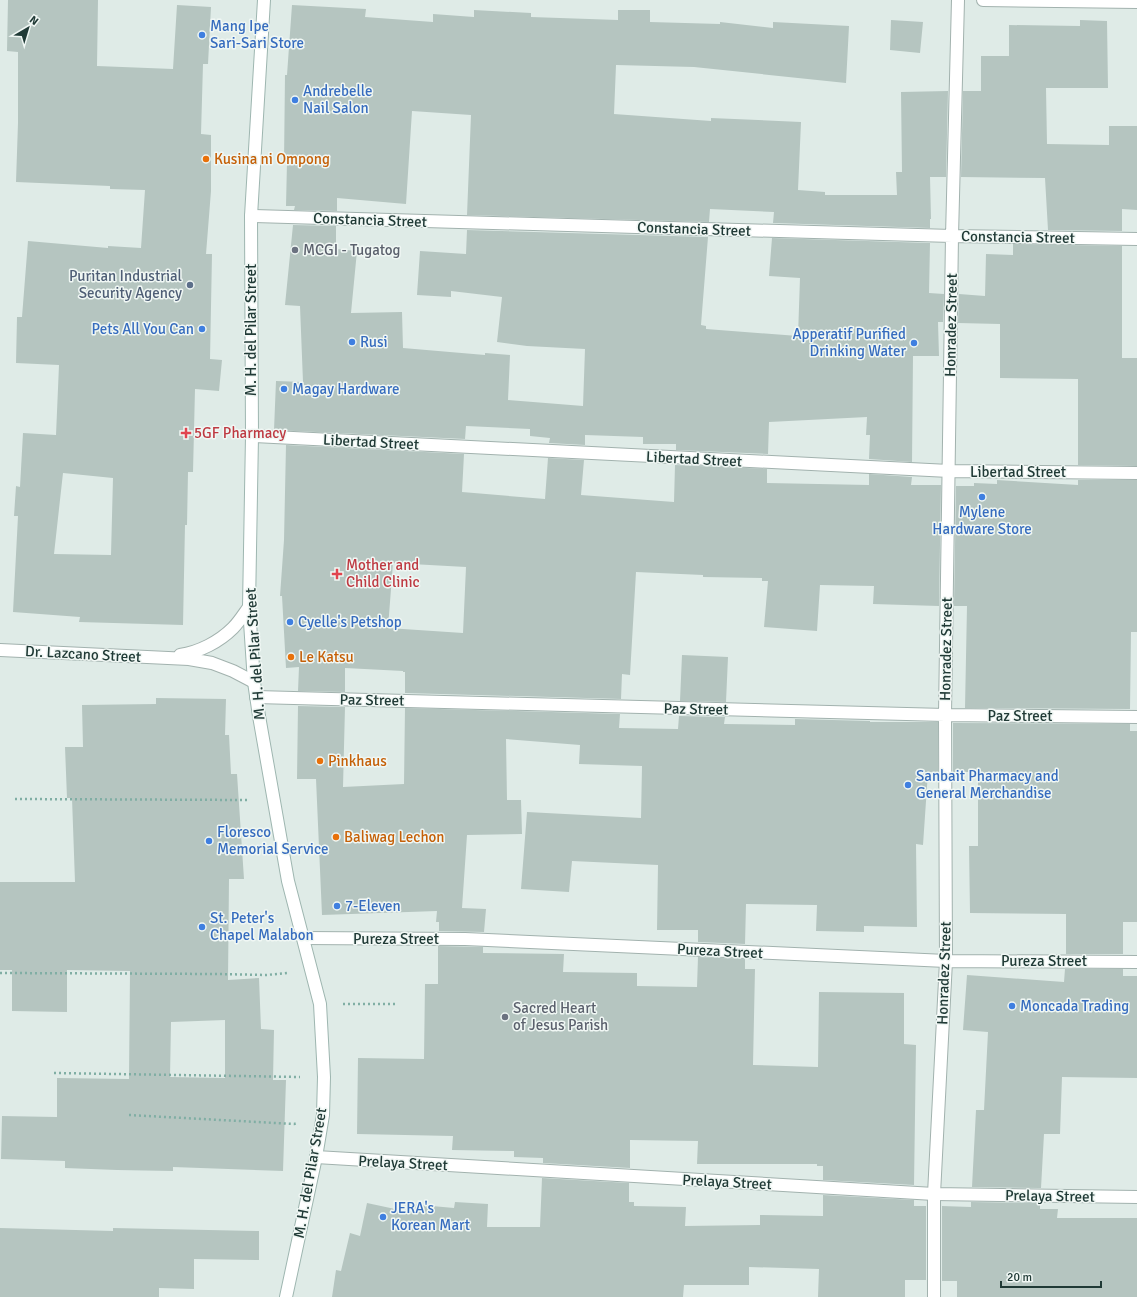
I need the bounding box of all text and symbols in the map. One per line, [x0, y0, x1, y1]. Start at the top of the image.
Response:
north arrow [8, 8, 48, 48]
text: N [27, 13, 41, 28]
place label: Mang Ipe Sari-Sari Store [210, 17, 304, 52]
marker: Mang Ipe Sari-Sari Store [197, 30, 207, 40]
place label: Andrebelle Nail Salon [303, 82, 372, 117]
marker: Andrebelle Nail Salon [290, 95, 300, 105]
place label: Kusina ni Ompong [214, 150, 330, 168]
marker: Kusina ni Ompong [201, 154, 211, 164]
street label: Constancia Street [313, 209, 427, 231]
street label: Constancia Street [637, 218, 751, 240]
street label: Constancia Street [961, 227, 1075, 247]
place label: MCGI - Tugatog [303, 241, 401, 259]
marker: MCGI - Tugatog [290, 245, 300, 255]
street label: M. H. del Pilar Street [242, 264, 260, 396]
place label: Puritan Industrial Security Agency [69, 267, 182, 302]
street label: Honradez Street [941, 273, 961, 377]
marker: Puritan Industrial Security Agency [185, 280, 195, 290]
place label: Pets All You Can [92, 320, 194, 338]
marker: Pets All You Can [197, 324, 207, 334]
place label: Apperatif Purified Drinking Water [792, 325, 906, 360]
place label: Rusi [360, 333, 388, 351]
marker: Rusi [347, 337, 357, 347]
marker: Apperatif Purified Drinking Water [909, 338, 919, 348]
place label: Magay Hardware [292, 380, 399, 398]
marker: Magay Hardware [279, 384, 289, 394]
place label: 5GF Pharmacy [194, 424, 286, 442]
marker: 5GF Pharmacy [181, 428, 191, 438]
street label: Libertad Street [323, 431, 419, 453]
street label: Libertad Street [646, 448, 742, 470]
street label: Libertad Street [970, 463, 1066, 481]
marker: Mylene Hardware Store [977, 492, 987, 502]
place label: Mylene Hardware Store [932, 503, 1032, 538]
place label: Mother and Child Clinic [346, 556, 420, 591]
marker: Mother and Child Clinic [331, 568, 343, 580]
street label: M. H. del Pilar Street [241, 587, 269, 721]
street label: Honradez Street [936, 597, 956, 701]
place label: Cyelle's Petshop [298, 613, 402, 631]
marker: Cyelle's Petshop [285, 617, 295, 627]
street label: Dr. Lazcano Street [24, 642, 142, 666]
place label: Le Katsu [299, 648, 354, 666]
marker: Le Katsu [286, 652, 296, 662]
street label: Paz Street [339, 690, 405, 710]
street label: Paz Street [663, 699, 729, 719]
street label: Paz Street [988, 707, 1052, 725]
place label: Pinkhaus [328, 752, 387, 770]
marker: Pinkhaus [315, 756, 325, 766]
place label: Sanbait Pharmacy and General Merchandise [916, 767, 1059, 802]
marker: Sanbait Pharmacy and General Merchandise [903, 780, 913, 790]
place label: Floresco Memorial Service [217, 823, 329, 858]
place label: Baliwag Lechon [344, 828, 445, 846]
marker: Baliwag Lechon [331, 832, 341, 842]
marker: Floresco Memorial Service [204, 836, 214, 846]
place label: 7-Eleven [345, 897, 401, 915]
marker: 7-Eleven [332, 901, 342, 911]
place label: St. Peter's Chapel Malabon [210, 909, 314, 944]
street label: Honradez Street [933, 921, 955, 1025]
marker: St. Peter's Chapel Malabon [197, 922, 207, 932]
street label: Pureza Street [353, 930, 439, 948]
street label: Pureza Street [677, 940, 763, 962]
street label: Pureza Street [1001, 952, 1087, 970]
place label: Moncada Trading [1020, 997, 1129, 1015]
place label: Sacred Heart of Jesus Parish [513, 999, 608, 1034]
marker: Moncada Trading [1007, 1001, 1017, 1011]
marker: Sacred Heart of Jesus Parish [500, 1012, 510, 1022]
street label: M. H. del Pilar Street [290, 1106, 330, 1240]
street label: Prelaya Street [358, 1152, 448, 1174]
street label: Prelaya Street [682, 1171, 772, 1193]
street label: Prelaya Street [1005, 1186, 1095, 1206]
place label: JERA's Korean Mart [391, 1199, 470, 1234]
marker: JERA's Korean Mart [378, 1212, 388, 1222]
scale bar [1001, 1263, 1101, 1289]
text: 20 m [1007, 1270, 1032, 1285]

